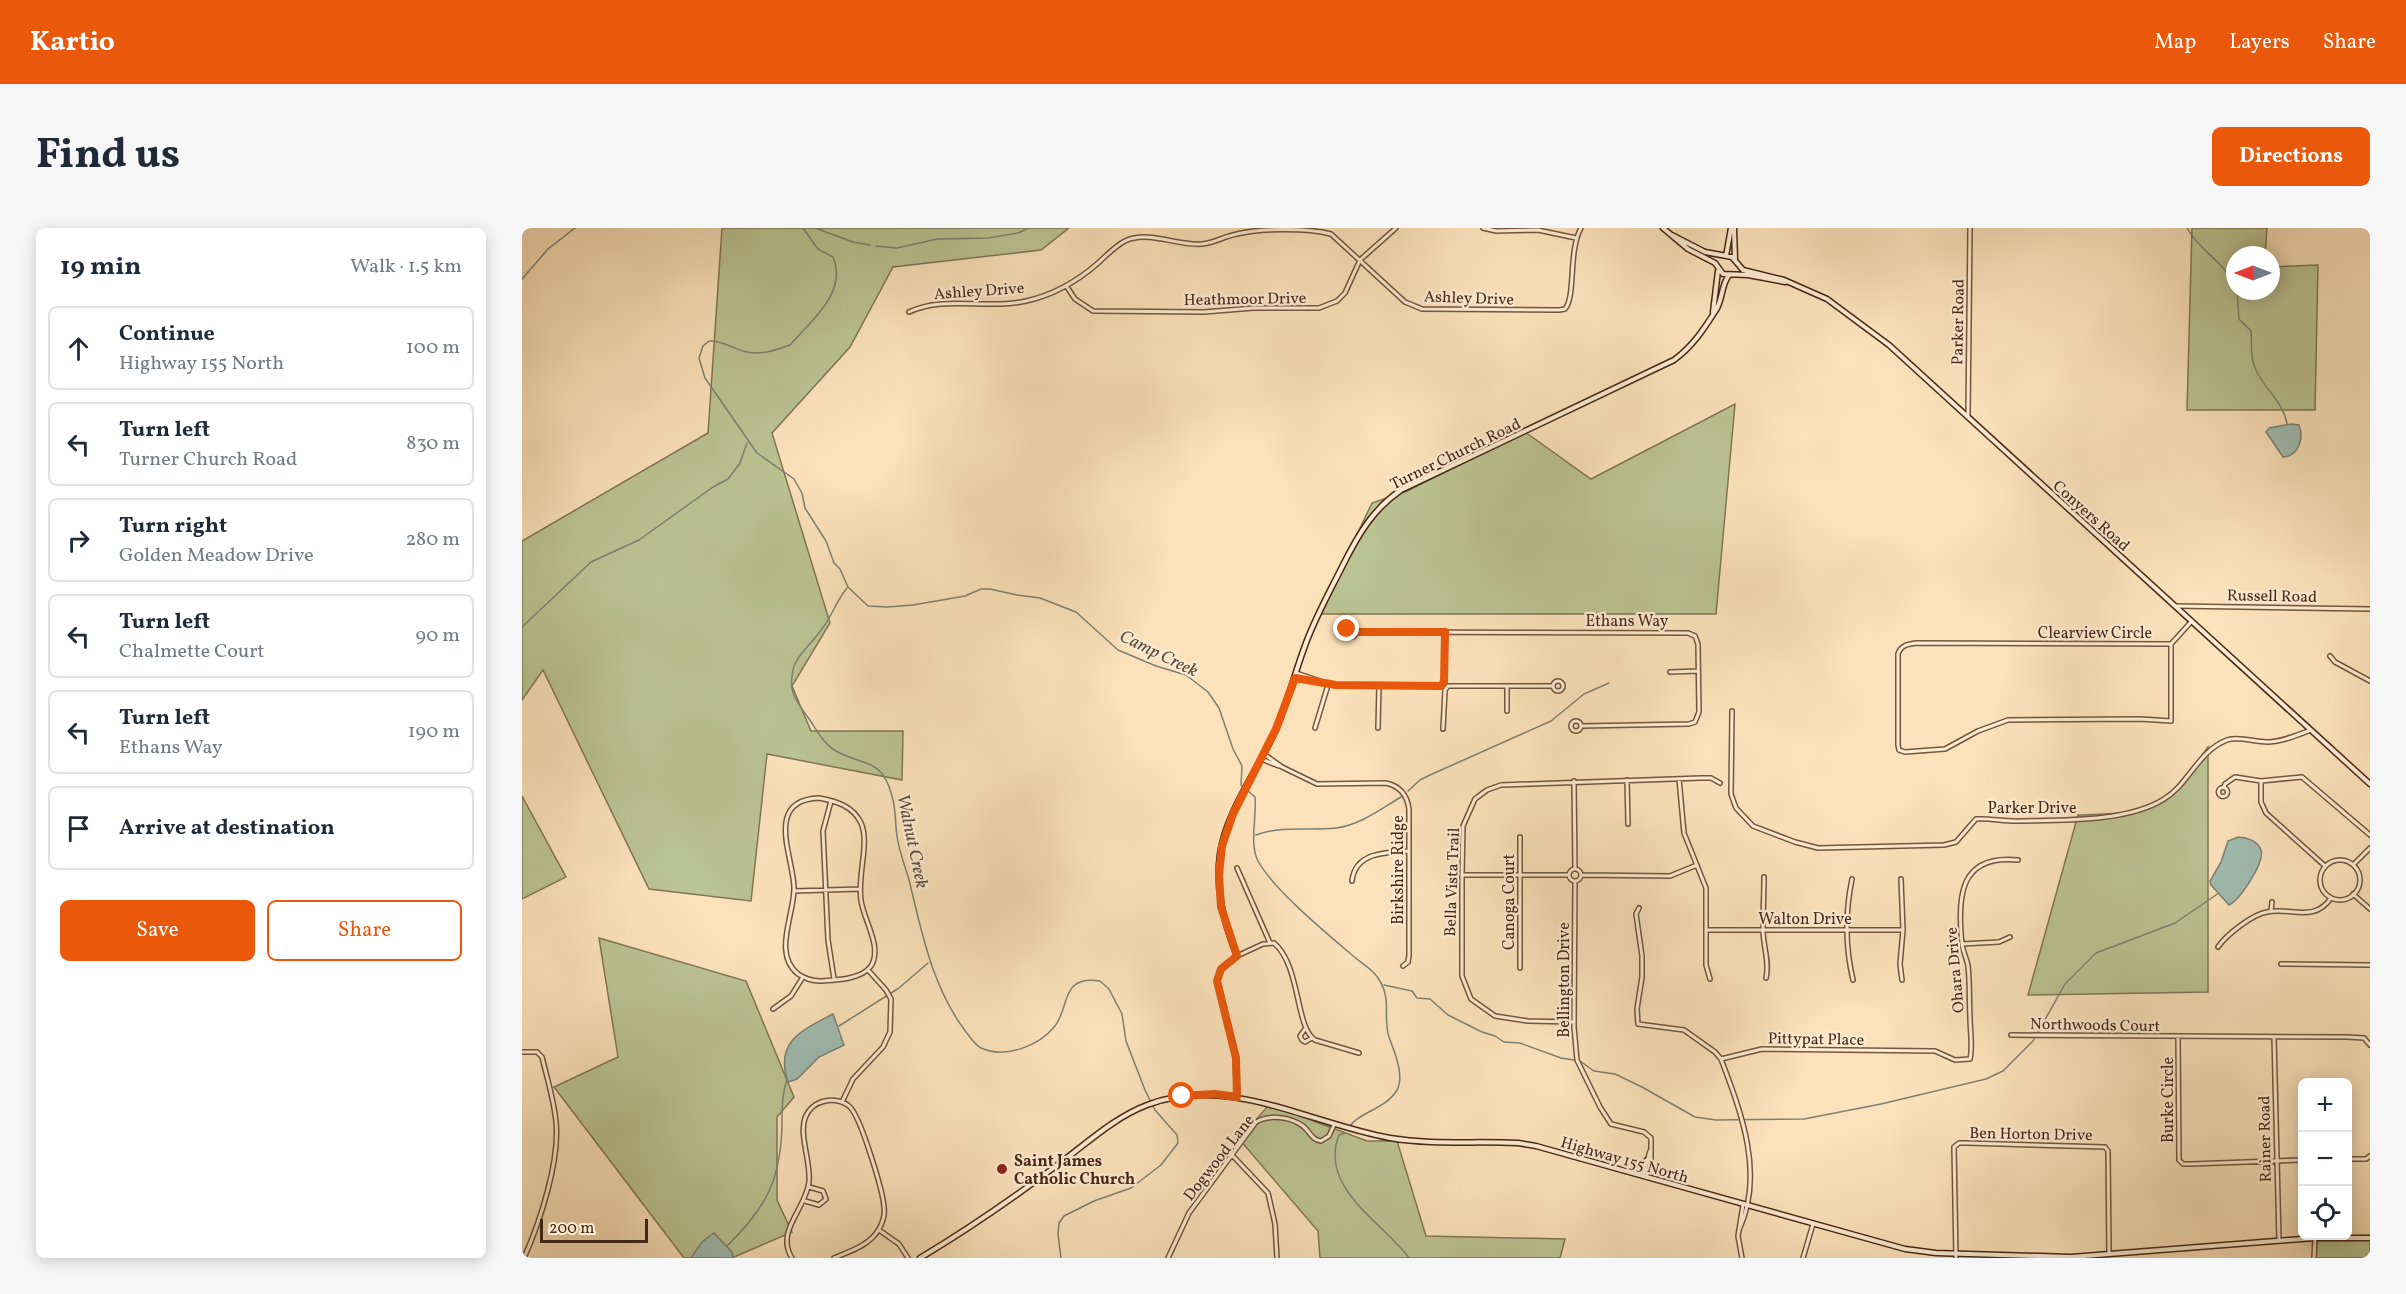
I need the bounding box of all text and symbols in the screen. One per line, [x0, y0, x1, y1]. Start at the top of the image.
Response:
text: Kartio [30, 23, 115, 62]
text: Map [2154, 28, 2196, 57]
text: Layers [2229, 28, 2290, 57]
text: Share [2323, 28, 2376, 57]
text: Find us [36, 127, 180, 186]
button: Directions [2212, 127, 2370, 186]
north arrow [2226, 246, 2280, 300]
text: 19 min [60, 249, 141, 285]
text: Walk · 1.5 km [350, 253, 462, 281]
street label: Ashley Drive [933, 278, 1025, 306]
street label: Parker Road [1947, 279, 1971, 365]
street label: Ashley Drive [1423, 286, 1514, 312]
street label: Heathmoor Drive [1184, 288, 1307, 312]
text: Continue [119, 319, 215, 350]
icon: ahead [62, 332, 95, 365]
text: 100 m [406, 334, 460, 362]
text: Highway 155 North [119, 350, 284, 378]
street label: Turner Church Road [1387, 414, 1525, 496]
text: Turn left [119, 415, 210, 446]
icon: left [62, 428, 95, 461]
text: 830 m [406, 430, 460, 458]
text: Turner Church Road [119, 446, 297, 474]
street label: Conyers Road [2047, 476, 2134, 557]
text: Turn right [119, 511, 227, 542]
icon: right [62, 524, 95, 557]
text: 280 m [405, 526, 460, 554]
text: Golden Meadow Drive [119, 542, 314, 570]
street label: Russell Road [2227, 585, 2317, 609]
text: Turn left [119, 607, 210, 638]
street label: Ethans Way [1586, 611, 1669, 633]
route end [1333, 615, 1359, 641]
icon: left [62, 620, 95, 653]
text: 90 m [416, 622, 460, 650]
street label: Clearview Circle [2038, 623, 2152, 645]
water label: Camp Creek [1115, 625, 1202, 684]
text: Chalmette Court [119, 638, 265, 666]
text: Turn left [119, 703, 210, 734]
icon: left [62, 716, 95, 749]
text: 190 m [408, 718, 460, 746]
text: Ethans Way [119, 734, 223, 762]
water label: Walnut Creek [889, 792, 934, 891]
street label: Parker Drive [1987, 798, 2077, 820]
icon: arrive [62, 812, 95, 845]
text: Arrive at destination [119, 813, 335, 844]
street label: Birkshire Ridge [1388, 815, 1410, 925]
street label: Bella Vista Trail [1440, 827, 1466, 937]
street label: Canoga Court [1499, 854, 1521, 950]
button: Save [60, 900, 255, 961]
button: Share [267, 900, 462, 961]
street label: Walton Drive [1758, 909, 1852, 931]
street label: Bellington Drive [1554, 922, 1576, 1038]
street label: Ohara Drive [1941, 926, 1971, 1014]
street label: Northwoods Court [2030, 1014, 2161, 1038]
street label: Pittypat Place [1768, 1028, 1864, 1052]
street label: Burke Circle [2158, 1057, 2180, 1143]
map controls [2298, 1078, 2352, 1240]
button: + [2298, 1078, 2352, 1132]
route start [1168, 1082, 1194, 1108]
street label: Rainer Road [2254, 1095, 2278, 1183]
street label: Dogwood Lane [1179, 1111, 1260, 1206]
street label: Ben Horton Drive [1969, 1123, 2093, 1147]
street label: Highway 155 North [1558, 1132, 1691, 1190]
button: − [2298, 1132, 2352, 1186]
place label: Saint James Catholic Church [1014, 1151, 1135, 1191]
marker: Saint James Catholic Church [995, 1162, 1009, 1176]
button: locate [2298, 1186, 2352, 1240]
scale bar [540, 1216, 648, 1244]
text: 200 m [549, 1218, 594, 1240]

